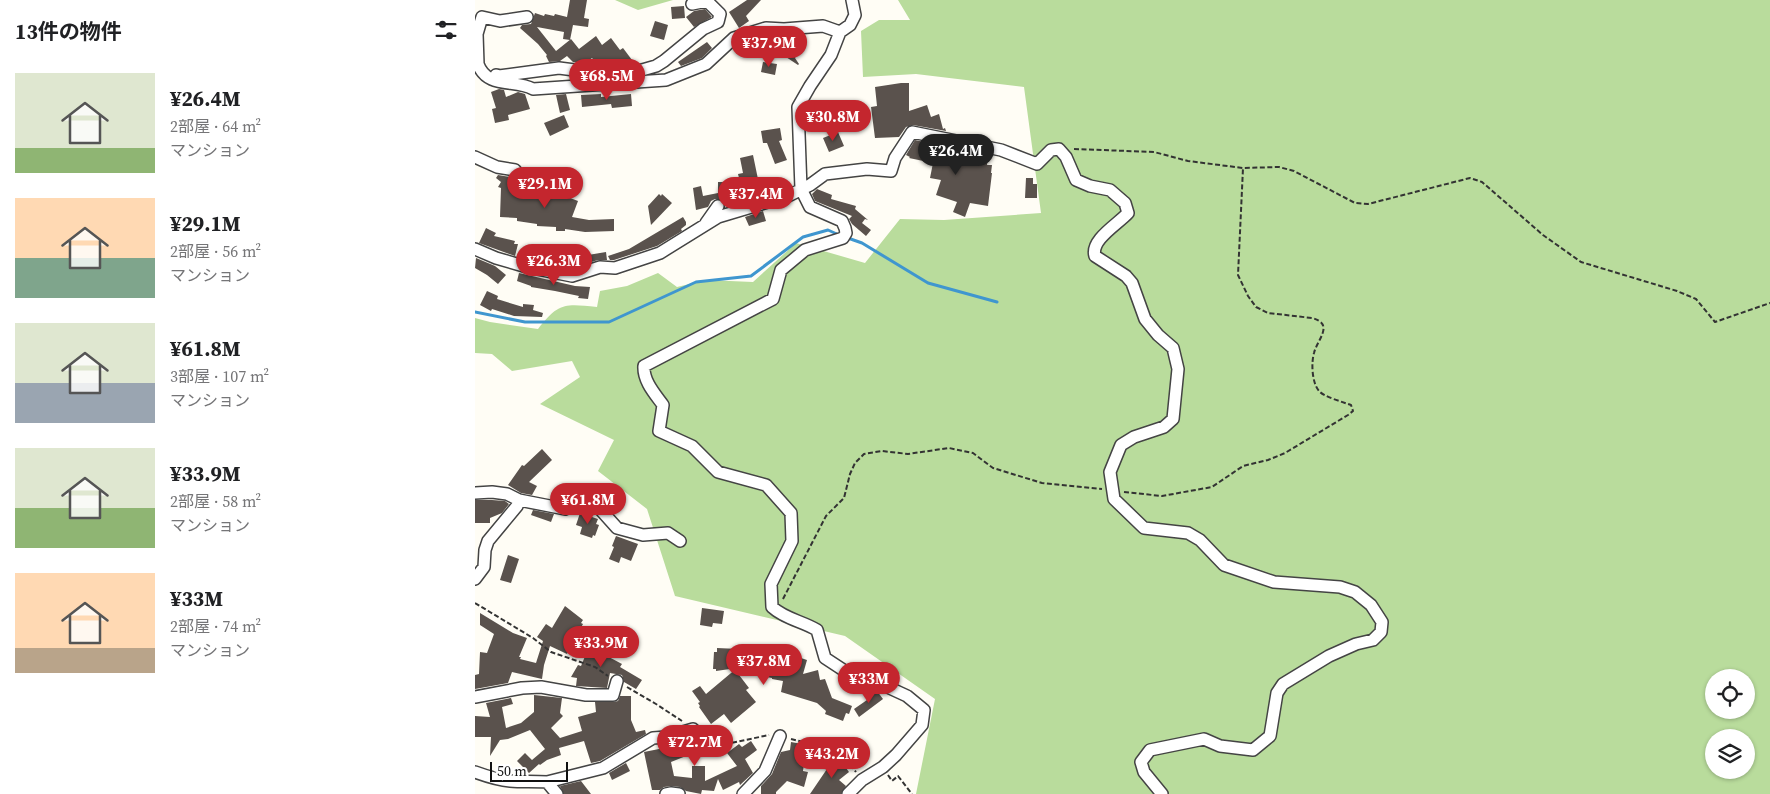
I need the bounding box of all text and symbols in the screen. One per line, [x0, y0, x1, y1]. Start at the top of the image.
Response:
icon: filters [432, 16, 460, 44]
text: 13件の物件 [15, 17, 122, 46]
pin: ¥37.9M [728, 26, 810, 68]
text: ¥37.9M [742, 31, 796, 53]
pin: ¥68.5M [566, 58, 648, 101]
text: ¥68.5M [580, 64, 634, 86]
text: ¥26.4M [170, 84, 241, 113]
icon: home [55, 93, 115, 153]
pin: ¥30.8M [792, 100, 874, 142]
text: ¥30.8M [806, 105, 860, 127]
text: 2部屋 · 64 m² [170, 115, 261, 137]
pin: ¥26.4M [915, 134, 997, 176]
text: マンション [170, 139, 250, 161]
text: ¥26.4M [929, 139, 983, 161]
pin: ¥29.1M [504, 166, 586, 209]
text: ¥29.1M [518, 172, 572, 194]
pin: ¥37.4M [715, 176, 797, 219]
text: ¥37.4M [729, 182, 783, 204]
text: ¥29.1M [170, 209, 241, 238]
icon: home [55, 218, 115, 278]
text: 2部屋 · 56 m² [170, 240, 261, 262]
pin: ¥26.3M [513, 244, 595, 286]
text: ¥26.3M [527, 249, 581, 271]
text: マンション [170, 264, 250, 286]
text: ¥61.8M [170, 334, 241, 363]
icon: home [55, 343, 115, 403]
text: 3部屋 · 107 m² [170, 365, 269, 387]
text: マンション [170, 389, 250, 411]
text: ¥33.9M [170, 459, 241, 488]
icon: home [55, 468, 115, 528]
pin: ¥61.8M [547, 482, 629, 525]
text: ¥61.8M [561, 488, 615, 510]
text: 2部屋 · 58 m² [170, 490, 261, 512]
text: マンション [170, 514, 250, 536]
text: ¥33M [170, 584, 223, 613]
icon: home [55, 593, 115, 653]
text: 2部屋 · 74 m² [170, 615, 261, 637]
pin: ¥33.9M [560, 626, 642, 668]
text: ¥33.9M [574, 631, 628, 653]
text: マンション [170, 639, 250, 661]
pin: ¥37.8M [723, 644, 805, 686]
text: ¥37.8M [737, 649, 791, 671]
pin: ¥33M [839, 662, 899, 704]
text: ¥33M [849, 667, 889, 689]
map controls [1705, 669, 1755, 779]
button: locate [1705, 669, 1755, 719]
pin: ¥72.7M [654, 724, 736, 767]
button: layers [1705, 729, 1755, 779]
text: ¥72.7M [668, 730, 722, 752]
pin: ¥43.2M [791, 736, 873, 779]
text: ¥43.2M [805, 742, 859, 764]
scale bar [490, 759, 567, 782]
text: 50 m [497, 761, 527, 781]

